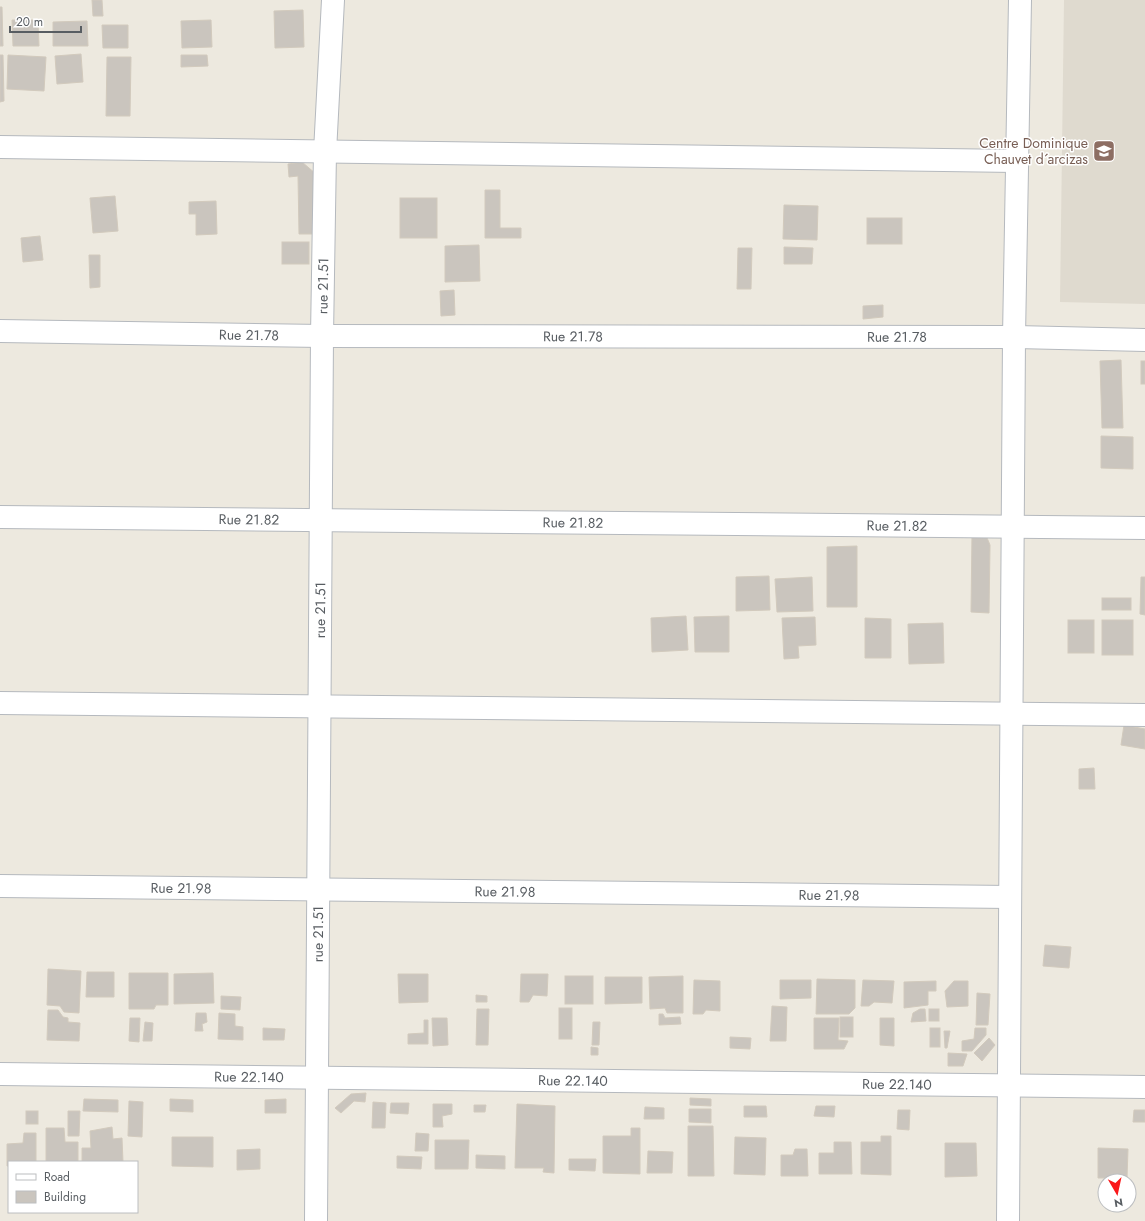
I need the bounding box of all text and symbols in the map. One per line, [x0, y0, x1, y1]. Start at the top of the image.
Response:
scale bar [10, 8, 81, 34]
text: 20 m [16, 13, 43, 31]
place label: Centre Dominique Chauvet d´arcizas [979, 133, 1088, 169]
school or university icon: Centre Dominique Chauvet d´arcizas [1091, 138, 1117, 164]
street label: rue 21.51 [312, 258, 333, 314]
street label: Rue 21.78 [219, 324, 279, 345]
street label: Rue 21.78 [543, 326, 603, 346]
street label: Rue 21.78 [867, 327, 927, 347]
street label: Rue 21.82 [219, 509, 279, 530]
street label: Rue 21.82 [543, 512, 603, 533]
street label: Rue 21.82 [866, 515, 927, 536]
street label: rue 21.51 [310, 582, 330, 638]
street label: Rue 21.98 [150, 878, 212, 898]
street label: Rue 21.98 [474, 881, 535, 902]
street label: Rue 21.98 [798, 885, 859, 905]
street label: rue 21.51 [308, 906, 328, 962]
street label: Rue 22.140 [214, 1066, 284, 1087]
street label: Rue 22.140 [538, 1070, 608, 1091]
street label: Rue 22.140 [862, 1074, 932, 1095]
legend [8, 1161, 138, 1213]
text: Road [44, 1168, 70, 1186]
north arrow [1097, 1173, 1137, 1213]
text: Building [44, 1188, 86, 1206]
text: N [1113, 1194, 1124, 1211]

